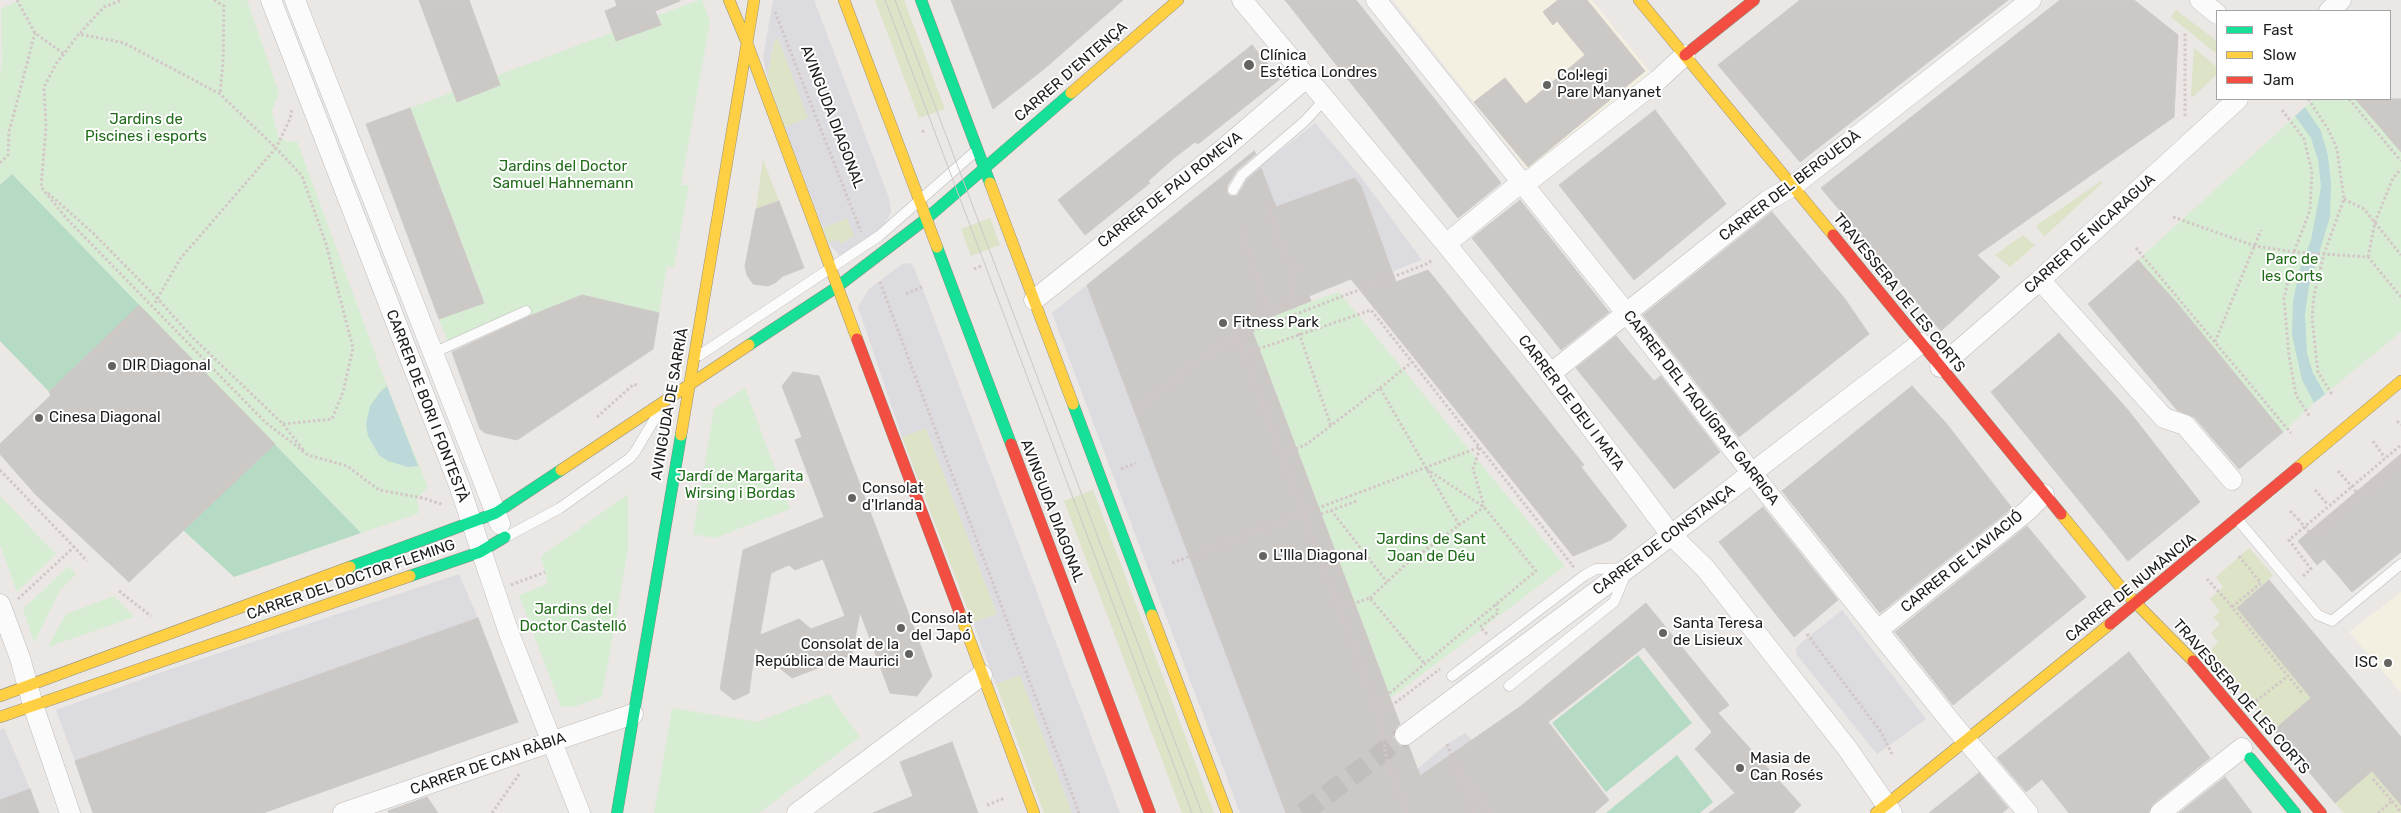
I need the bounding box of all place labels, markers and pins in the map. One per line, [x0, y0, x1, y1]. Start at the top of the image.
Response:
place label: Clínica Estética Londres [1260, 47, 1377, 82]
marker: Clínica Estética Londres [1242, 58, 1256, 72]
place label: Col·legi Pare Manyanet [1557, 67, 1661, 102]
marker: Col·legi Pare Manyanet [1541, 79, 1553, 91]
place label: Fitness Park [1233, 314, 1319, 332]
marker: Fitness Park [1217, 317, 1229, 329]
place label: DIR Diagonal [122, 357, 211, 375]
marker: DIR Diagonal [106, 360, 118, 372]
place label: Cinesa Diagonal [49, 409, 161, 427]
marker: Cinesa Diagonal [33, 412, 45, 424]
place label: Consolat d'Irlanda [862, 480, 924, 515]
marker: Consolat d'Irlanda [846, 492, 858, 504]
place label: L'Illa Diagonal [1273, 547, 1367, 565]
marker: L'Illa Diagonal [1257, 550, 1269, 562]
place label: Consolat del Japó [911, 610, 973, 645]
place label: Santa Teresa de Lisieux [1673, 615, 1763, 650]
marker: Consolat del Japó [895, 622, 907, 634]
marker: Santa Teresa de Lisieux [1657, 627, 1669, 639]
place label: Consolat de la República de Maurici [755, 636, 899, 671]
marker: Consolat de la República de Maurici [903, 648, 915, 660]
place label: ISC [2355, 654, 2378, 672]
marker: ISC [2382, 657, 2394, 669]
place label: Masia de Can Rosés [1750, 750, 1823, 785]
marker: Masia de Can Rosés [1734, 762, 1746, 774]

